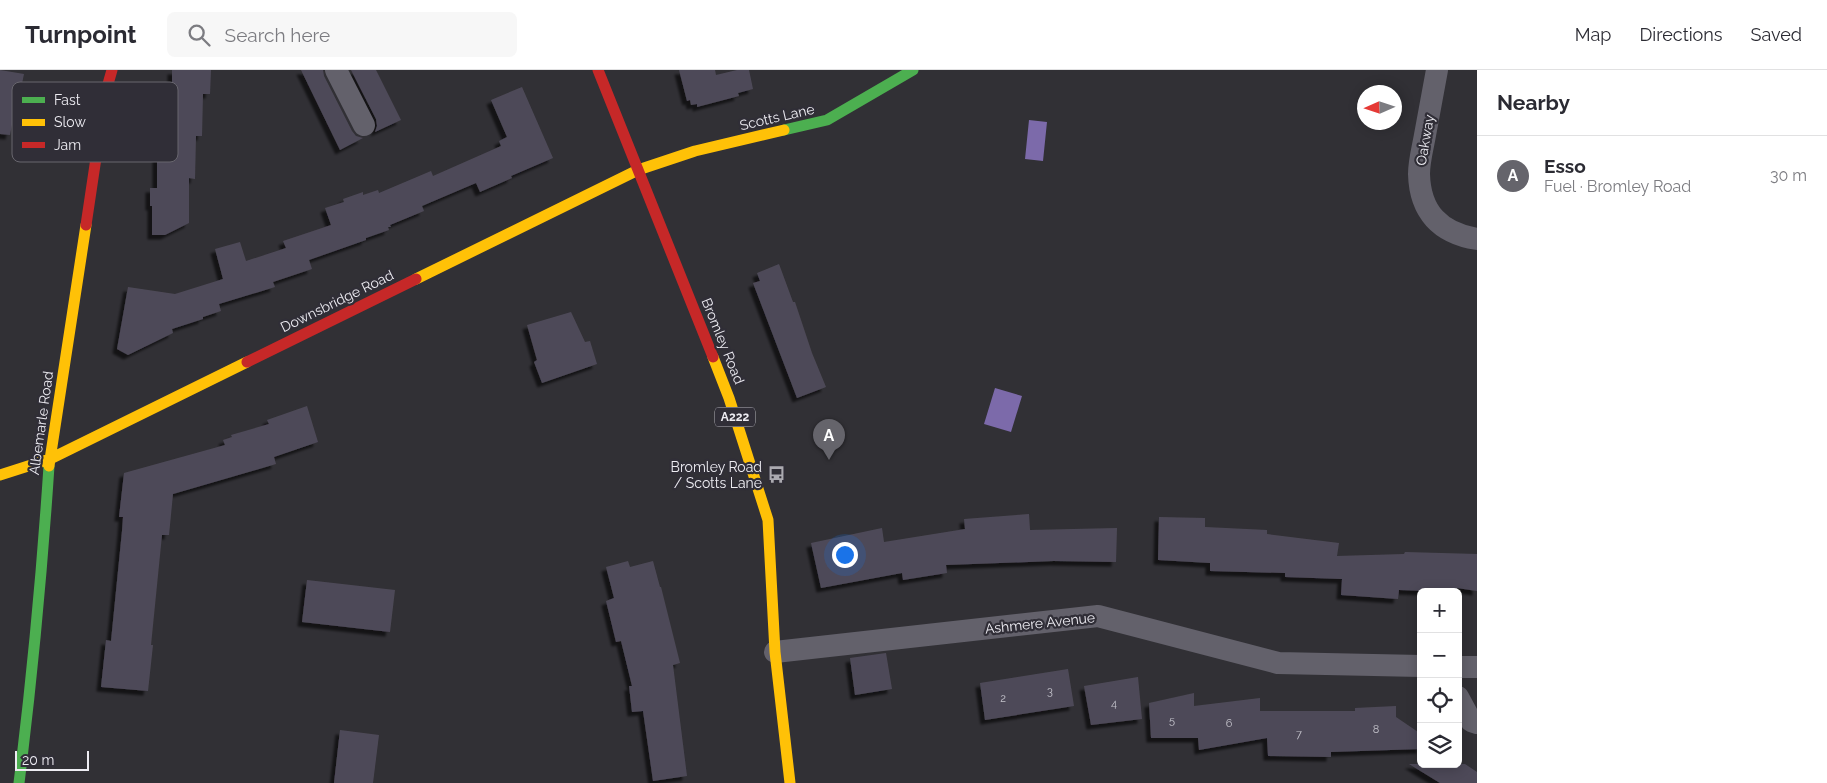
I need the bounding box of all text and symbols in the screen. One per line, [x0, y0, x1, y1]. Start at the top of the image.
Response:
search box [167, 12, 517, 57]
text: Turnpoint [25, 20, 137, 49]
icon: search [185, 21, 213, 49]
text: Search here [225, 24, 330, 46]
text: Map [1575, 24, 1611, 45]
text: Directions [1639, 24, 1723, 45]
text: Saved [1751, 24, 1802, 45]
legend [12, 82, 178, 162]
north arrow [1357, 85, 1402, 130]
text: Nearby [1497, 90, 1570, 115]
text: Fast [54, 92, 81, 108]
street label: Scotts Lane [738, 101, 816, 133]
street label: Oakway [1413, 113, 1437, 167]
text: Slow [54, 114, 86, 130]
text: Jam [54, 137, 81, 153]
text: Esso [1544, 155, 1586, 177]
text: A [1508, 166, 1518, 185]
text: 30 m [1770, 166, 1807, 185]
text: Fuel · Bromley Road [1544, 177, 1691, 196]
street label: Downsbridge Road [278, 267, 396, 335]
street label: Bromley Road [698, 296, 748, 386]
street label: Albemarle Road [26, 370, 56, 476]
road number: A222 [715, 408, 755, 427]
pin: A [813, 419, 845, 460]
place label: Bromley Road / Scotts Lane [671, 459, 762, 491]
bus stop icon: Bromley Road / Scotts Lane [766, 465, 786, 485]
your location [832, 542, 858, 568]
map controls [1417, 588, 1462, 768]
button: + [1417, 588, 1462, 633]
street label: Ashmere Avenue [984, 609, 1096, 637]
button: − [1417, 633, 1462, 678]
button: locate [1417, 678, 1462, 723]
house number: 3 [1047, 685, 1053, 698]
house number: 2 [1000, 692, 1006, 705]
house number: 4 [1111, 697, 1117, 710]
house number: 5 [1169, 714, 1175, 727]
house number: 6 [1226, 717, 1233, 730]
house number: 8 [1373, 723, 1379, 736]
button: layers [1417, 723, 1462, 768]
house number: 7 [1296, 728, 1302, 741]
scale bar [15, 748, 89, 771]
text: 20 m [22, 752, 54, 768]

